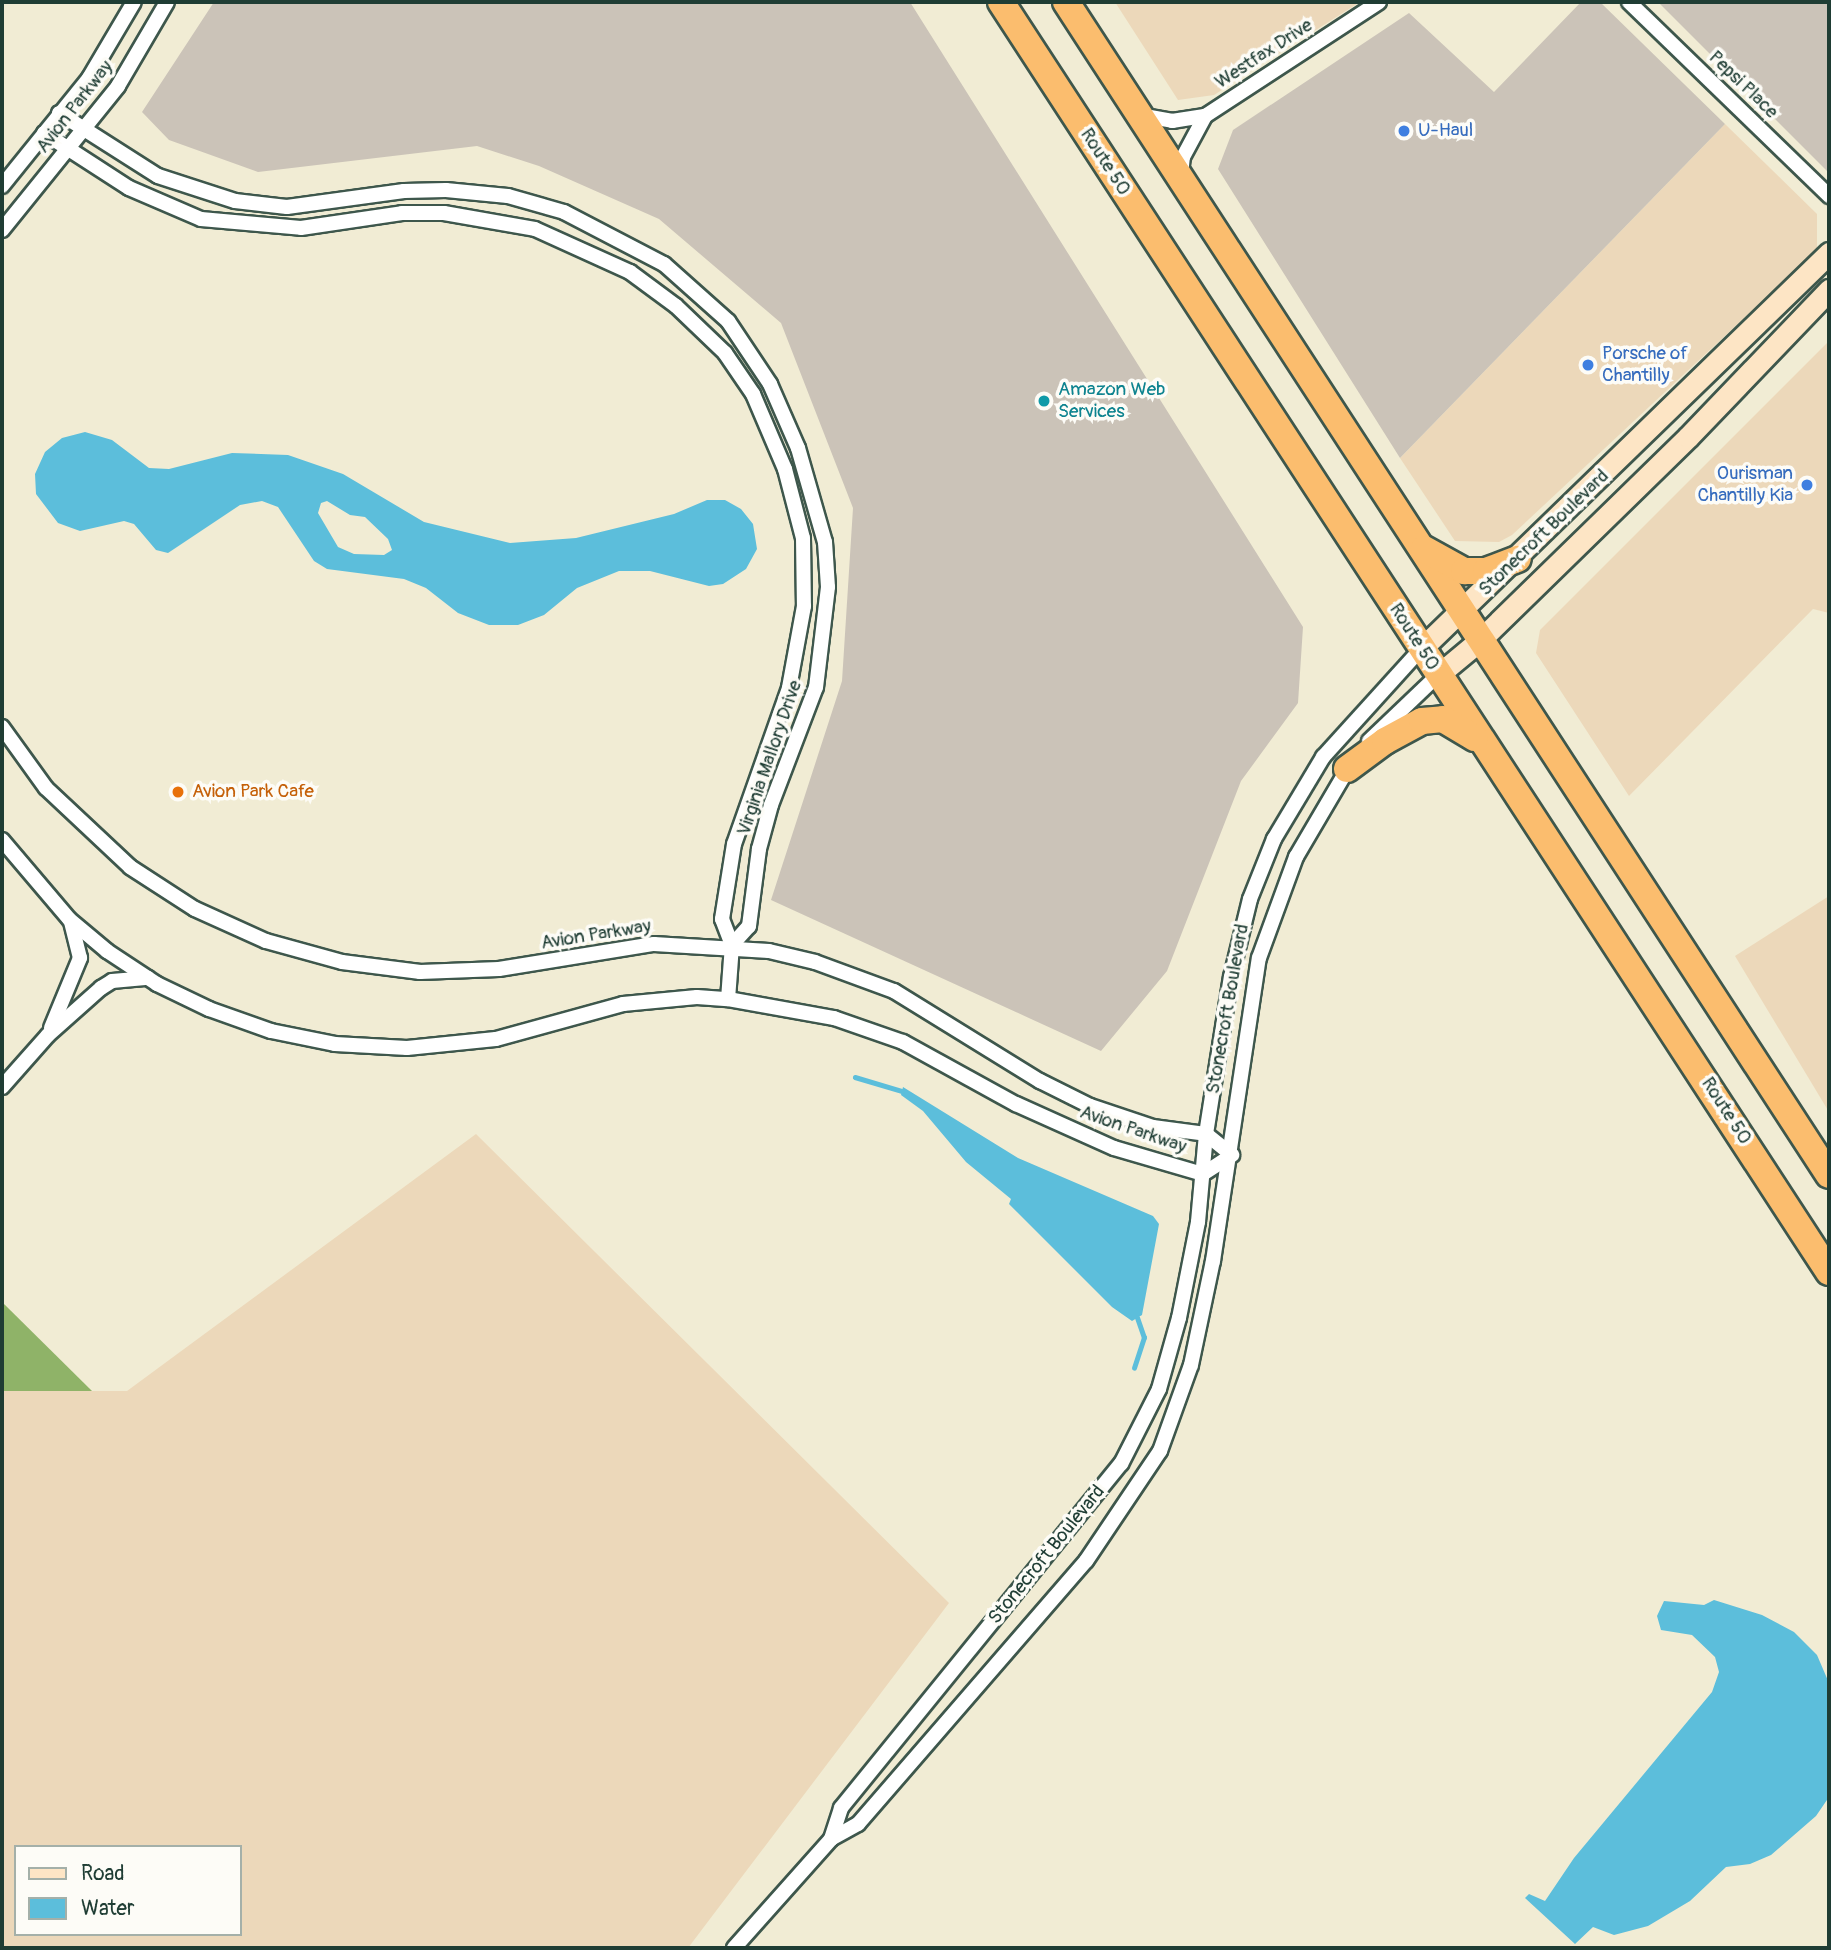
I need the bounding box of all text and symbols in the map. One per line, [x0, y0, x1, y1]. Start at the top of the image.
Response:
street label: Westfax Drive [1211, 14, 1317, 94]
street label: Pepsi Place [1704, 46, 1782, 124]
street label: Avion Parkway [32, 56, 118, 158]
place label: U-Haul [1418, 120, 1473, 142]
marker: U-Haul [1396, 123, 1412, 139]
street label: Route 50 [1075, 124, 1135, 200]
place label: Porsche of Chantilly [1602, 343, 1688, 387]
marker: Porsche of Chantilly [1580, 357, 1596, 373]
place label: Amazon Web Services [1058, 379, 1165, 423]
marker: Amazon Web Services [1036, 393, 1052, 409]
place label: Ourisman Chantilly Kia [1698, 463, 1793, 507]
street label: Stonecroft Boulevard [1474, 465, 1614, 601]
marker: Ourisman Chantilly Kia [1799, 477, 1815, 493]
street label: Route 50 [1384, 599, 1444, 675]
street label: Virginia Mallory Drive [733, 677, 807, 839]
place label: Avion Park Cafe [192, 781, 314, 803]
marker: Avion Park Cafe [170, 784, 186, 800]
street label: Avion Parkway [539, 915, 653, 955]
street label: Stonecroft Boulevard [1202, 922, 1254, 1096]
street label: Route 50 [1696, 1073, 1756, 1149]
street label: Avion Parkway [1077, 1101, 1189, 1159]
street label: Stonecroft Boulevard [984, 1481, 1110, 1629]
legend [14, 1845, 242, 1936]
text: Road [81, 1860, 125, 1887]
text: Water [81, 1895, 134, 1922]

